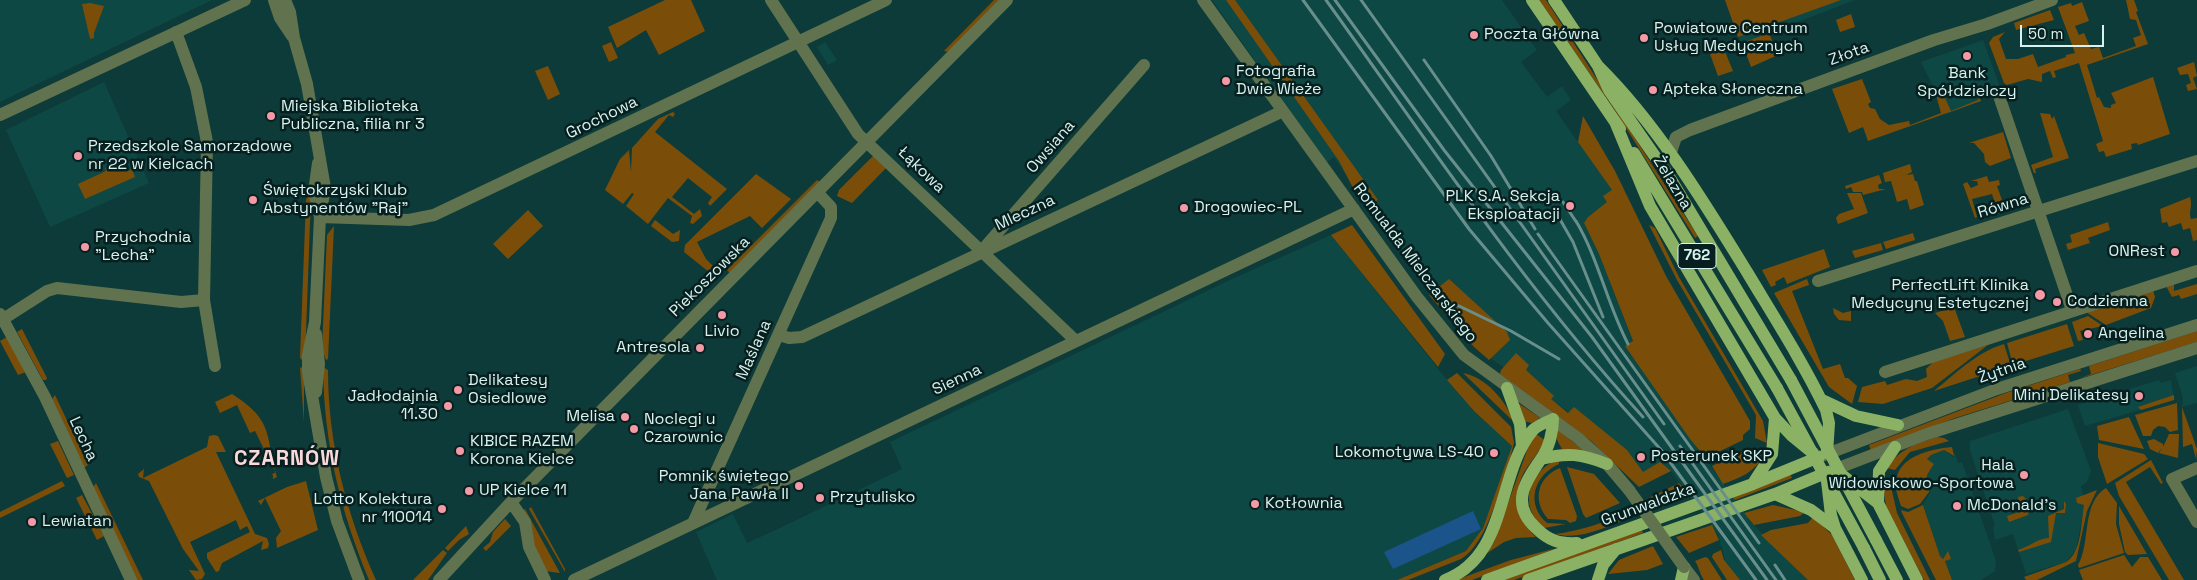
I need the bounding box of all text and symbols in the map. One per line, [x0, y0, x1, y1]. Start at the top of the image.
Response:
scale bar [2022, 15, 2106, 47]
place label: Powiatowe Centrum Usług Medycznych [1654, 19, 1808, 57]
text: 50 m [2028, 24, 2063, 43]
place label: Poczta Główna [1484, 25, 1600, 45]
marker: Poczta Główna [1468, 29, 1480, 41]
marker: Powiatowe Centrum Usług Medycznych [1638, 32, 1650, 44]
street label: Złota [1826, 38, 1872, 70]
marker: Bank Spółdzielczy [1961, 50, 1973, 62]
place label: Fotografia Dwie Wieże [1236, 62, 1322, 100]
place label: Bank Spółdzielczy [1917, 64, 2017, 102]
marker: Fotografia Dwie Wieże [1220, 75, 1232, 87]
place label: Apteka Słoneczna [1663, 80, 1803, 100]
marker: Apteka Słoneczna [1647, 84, 1659, 96]
street label: Grochowa [563, 92, 641, 144]
place label: Miejska Biblioteka Publiczna, filia nr 3 [281, 97, 425, 135]
marker: Miejska Biblioteka Publiczna, filia nr 3 [265, 110, 277, 122]
street label: Owsiana [1023, 117, 1079, 177]
place label: Przedszkole Samorządowe nr 22 w Kielcach [88, 137, 292, 175]
street label: Łąkowa [893, 143, 949, 197]
marker: Przedszkole Samorządowe nr 22 w Kielcach [72, 150, 84, 162]
street label: Żelazna [1649, 153, 1695, 213]
street label: Romualda Mielczarskiego [1349, 180, 1481, 346]
place label: Świętokrzyski Klub Abstynentów "Raj" [263, 181, 408, 219]
place label: PLK S.A. Sekcja Eksploatacji [1445, 187, 1560, 225]
street label: Równa [1975, 189, 2031, 223]
street label: Mleczna [992, 191, 1058, 235]
marker: Świętokrzyski Klub Abstynentów "Raj" [247, 194, 259, 206]
place label: Drogowiec-PL [1194, 198, 1302, 218]
marker: PLK S.A. Sekcja Eksploatacji [1564, 200, 1576, 212]
marker: Drogowiec-PL [1178, 202, 1190, 214]
place label: Przychodnia "Lecha" [95, 228, 191, 266]
street label: Piekoszowska [666, 233, 754, 321]
marker: Przychodnia "Lecha" [79, 241, 91, 253]
place label: ONRest [2108, 242, 2165, 262]
road number: 762 [1678, 244, 1716, 268]
marker: ONRest [2169, 246, 2181, 258]
place label: PerfectLift Klinika Medycyny Estetycznej [1851, 276, 2029, 314]
marker: PerfectLift Klinika Medycyny Estetycznej [2033, 288, 2047, 302]
place label: Codzienna [2067, 292, 2148, 312]
marker: Codzienna [2051, 296, 2063, 308]
marker: Livio [716, 309, 728, 321]
street label: Maślana [732, 317, 776, 383]
place label: Livio [704, 322, 740, 342]
place label: Angelina [2098, 324, 2164, 344]
marker: Angelina [2082, 328, 2094, 340]
place label: Antresola [616, 338, 690, 358]
marker: Antresola [694, 342, 706, 354]
street label: Żytnia [1976, 354, 2028, 388]
street label: Sienna [929, 360, 985, 400]
place label: Delikatesy Osiedlowe [468, 371, 548, 409]
marker: Delikatesy Osiedlowe [452, 384, 464, 396]
place label: Mini Delikatesy [2014, 386, 2129, 406]
place label: Jadłodajnia 11.30 [347, 387, 438, 425]
marker: Mini Delikatesy [2133, 390, 2145, 402]
marker: Jadłodajnia 11.30 [442, 400, 454, 412]
place label: Melisa [566, 407, 615, 427]
place label: Noclegi u Czarownic [644, 410, 723, 448]
marker: Melisa [619, 411, 631, 423]
street label: Lecha [64, 414, 102, 464]
marker: Noclegi u Czarownic [628, 423, 640, 435]
place label: KIBICE RAZEM Korona Kielce [470, 432, 574, 470]
place label: Lokomotywa LS-40 [1335, 443, 1484, 463]
marker: KIBICE RAZEM Korona Kielce [454, 445, 466, 457]
district label: CZARNÓW [233, 446, 341, 472]
marker: Lokomotywa LS-40 [1488, 447, 1500, 459]
place label: Posterunek SKP [1651, 447, 1772, 467]
marker: Posterunek SKP [1635, 451, 1647, 463]
place label: Hala Widowiskowo-Sportowa [1828, 456, 2014, 494]
place label: Pomnik świętego Jana Pawła II [659, 467, 789, 505]
marker: Hala Widowiskowo-Sportowa [2018, 469, 2030, 481]
street label: Grunwaldzka [1599, 479, 1697, 531]
marker: Pomnik świętego Jana Pawła II [793, 480, 805, 492]
place label: UP Kielce 11 [479, 481, 567, 501]
marker: UP Kielce 11 [463, 485, 475, 497]
place label: Przytulisko [830, 488, 915, 508]
place label: Lotto Kolektura nr 110014 [313, 490, 432, 528]
marker: Przytulisko [814, 492, 826, 504]
place label: Kotłownia [1265, 494, 1343, 514]
place label: McDonald's [1967, 496, 2057, 516]
marker: Kotłownia [1249, 498, 1261, 510]
marker: McDonald's [1951, 500, 1963, 512]
marker: Lotto Kolektura nr 110014 [436, 503, 448, 515]
place label: Lewiatan [42, 512, 112, 532]
marker: Lewiatan [26, 516, 38, 528]

